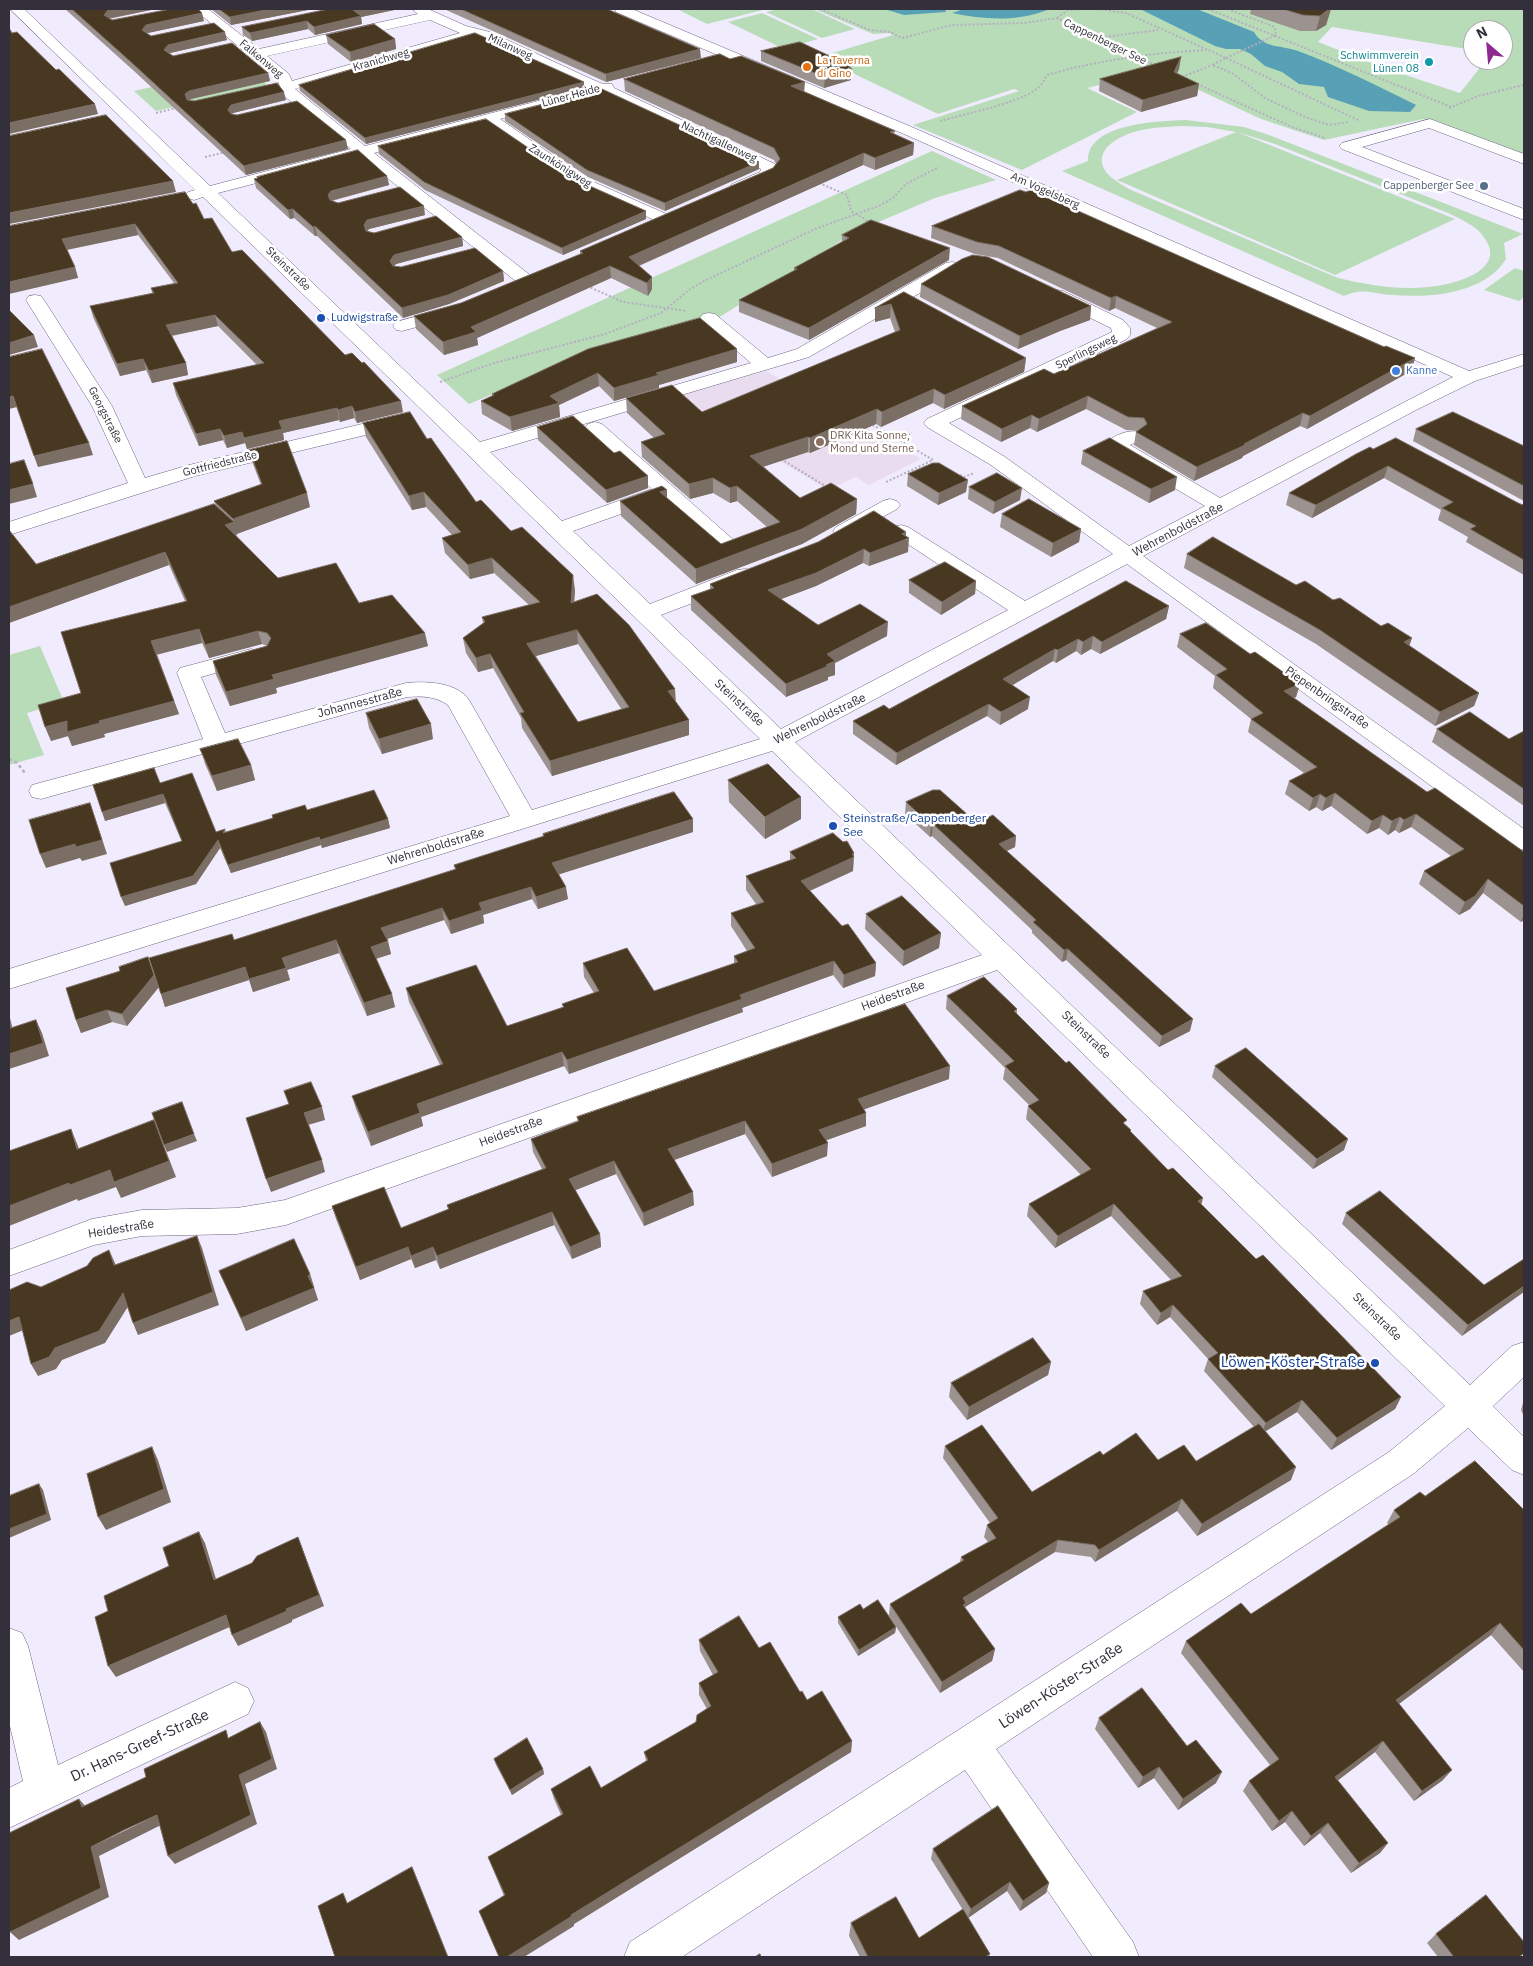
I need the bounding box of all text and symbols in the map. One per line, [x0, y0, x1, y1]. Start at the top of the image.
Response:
street label: Cappenberger See [1061, 16, 1149, 68]
north arrow [1463, 20, 1513, 70]
text: N [1473, 22, 1490, 43]
street label: Milanweg [486, 31, 534, 63]
street label: Falkenweg [237, 37, 285, 81]
street label: Kranichweg [351, 46, 411, 74]
place label: Schwimmverein Lünen 08 [1340, 49, 1419, 75]
place label: La Taverna di Gino [817, 54, 870, 80]
marker: Schwimmverein Lünen 08 [1423, 56, 1435, 68]
marker: La Taverna di Gino [801, 61, 813, 73]
street label: Lüner Heide [541, 82, 601, 110]
street label: Nachtigallenweg [679, 119, 759, 165]
street label: Zaunkönigweg [526, 141, 594, 191]
street label: Am Vogelsberg [1009, 170, 1081, 212]
place label: Cappenberger See [1383, 179, 1474, 193]
marker: Cappenberger See [1478, 180, 1490, 192]
street label: Steinstraße [263, 244, 313, 294]
place label: Ludwigstraße [331, 311, 398, 325]
marker: Ludwigstraße [315, 312, 327, 324]
street label: Sperlingsweg [1053, 332, 1119, 372]
place label: Kanne [1406, 364, 1437, 378]
marker: Kanne [1390, 365, 1402, 377]
street label: Georgstraße [85, 385, 125, 445]
place label: DRK Kita Sonne, Mond und Sterne [830, 429, 914, 455]
marker: DRK Kita Sonne, Mond und Sterne [814, 436, 826, 448]
street label: Gottfriedstraße [181, 448, 259, 480]
street label: Wehrenboldstraße [1130, 500, 1226, 560]
street label: Piepenbringstraße [1282, 663, 1372, 733]
street label: Steinstraße [711, 676, 767, 730]
street label: Johannesstraße [316, 685, 404, 721]
street label: Wehrenboldstraße [772, 690, 868, 748]
place label: Steinstraße/Cappenberger See [843, 812, 986, 840]
marker: Steinstraße/Cappenberger See [827, 820, 839, 832]
street label: Wehrenboldstraße [386, 825, 486, 869]
street label: Heidestraße [859, 978, 927, 1014]
street label: Steinstraße [1059, 1008, 1113, 1062]
street label: Heidestraße [477, 1114, 545, 1150]
street label: Heidestraße [87, 1217, 155, 1241]
street label: Steinstraße [1350, 1290, 1404, 1344]
place label: Löwen-Köster-Straße [1221, 1354, 1365, 1372]
marker: Löwen-Köster-Straße [1369, 1357, 1381, 1369]
street label: Löwen-Köster-Straße [996, 1639, 1126, 1733]
street label: Dr. Hans-Greef-Straße [68, 1706, 212, 1786]

